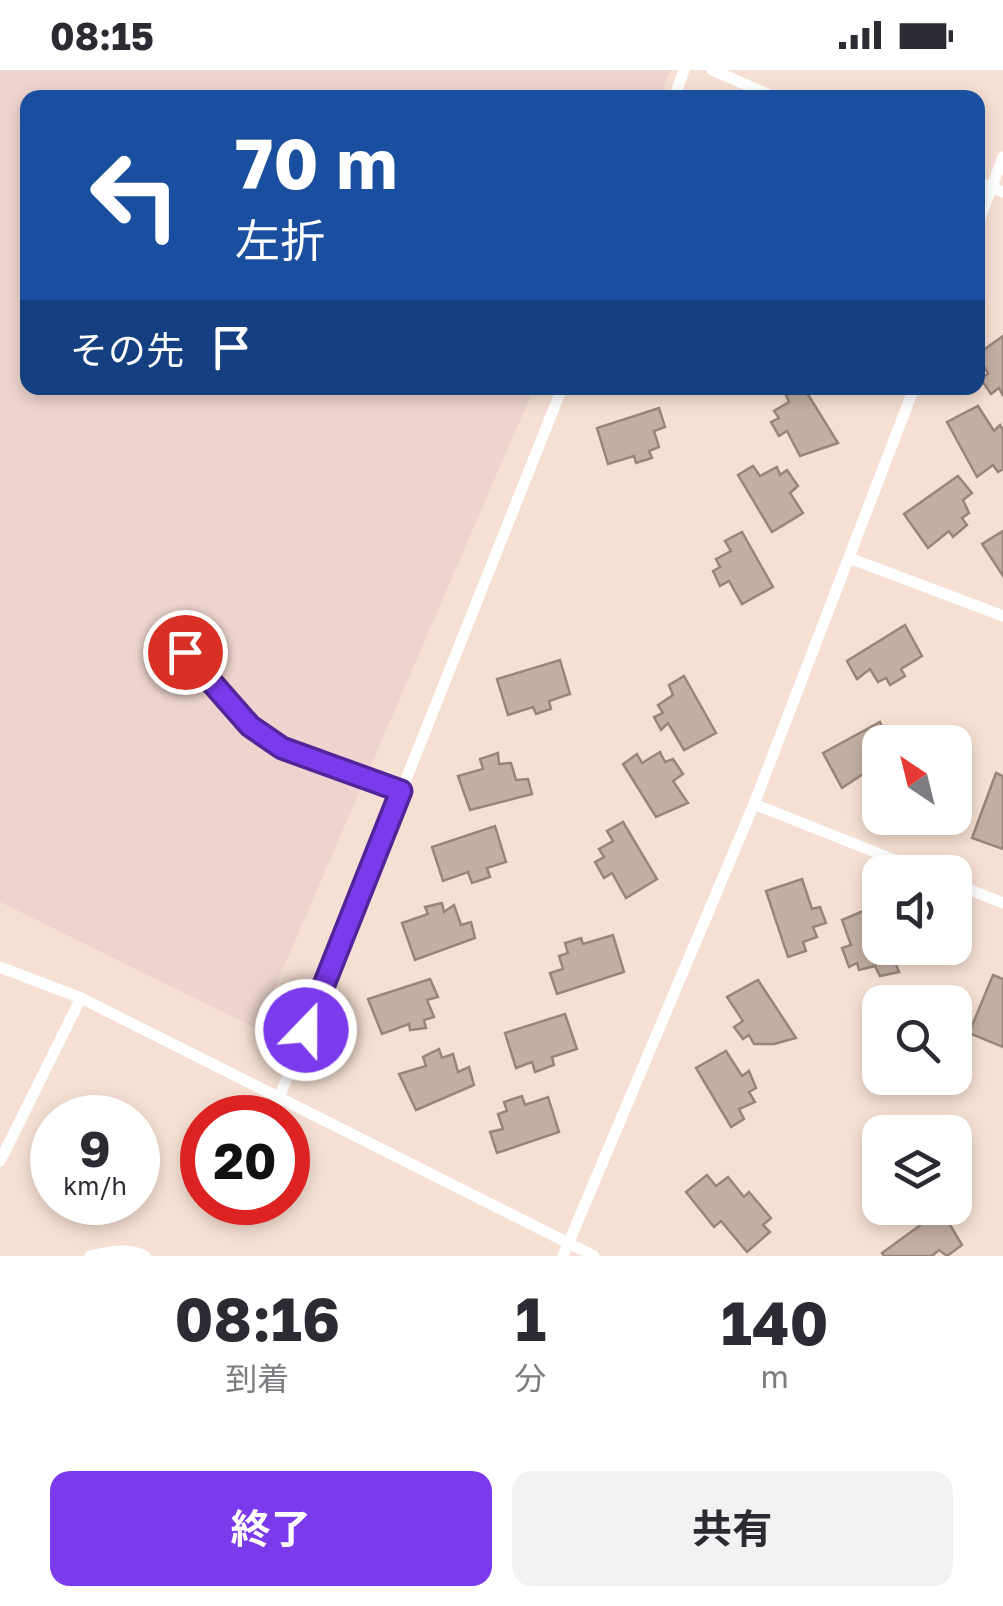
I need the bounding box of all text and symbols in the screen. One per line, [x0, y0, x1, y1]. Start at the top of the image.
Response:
text: 08:15 [50, 13, 154, 58]
text: 70 m [235, 120, 397, 204]
icon: left [70, 130, 200, 260]
text: 左折 [235, 213, 325, 267]
icon: arrive [204, 320, 259, 375]
text: その先 [70, 327, 184, 372]
pin [143, 610, 228, 695]
icon: arrive [158, 625, 213, 680]
north arrow [862, 725, 972, 835]
map controls [862, 725, 972, 1225]
button: sound [862, 855, 972, 965]
position arrow [254, 978, 358, 1082]
button: search [862, 985, 972, 1095]
speed limit sign: 20 [180, 1095, 310, 1225]
button: layers [862, 1115, 972, 1225]
text: 9 [79, 1118, 111, 1178]
text: km/h [63, 1170, 127, 1201]
text: 08:16 [174, 1282, 340, 1354]
text: 1 [515, 1282, 546, 1354]
text: 140 [721, 1286, 828, 1358]
text: m [761, 1357, 789, 1395]
text: 到着 [225, 1359, 289, 1397]
text: 分 [515, 1359, 547, 1397]
button: 終了 [50, 1471, 492, 1586]
button: 共有 [512, 1471, 953, 1586]

